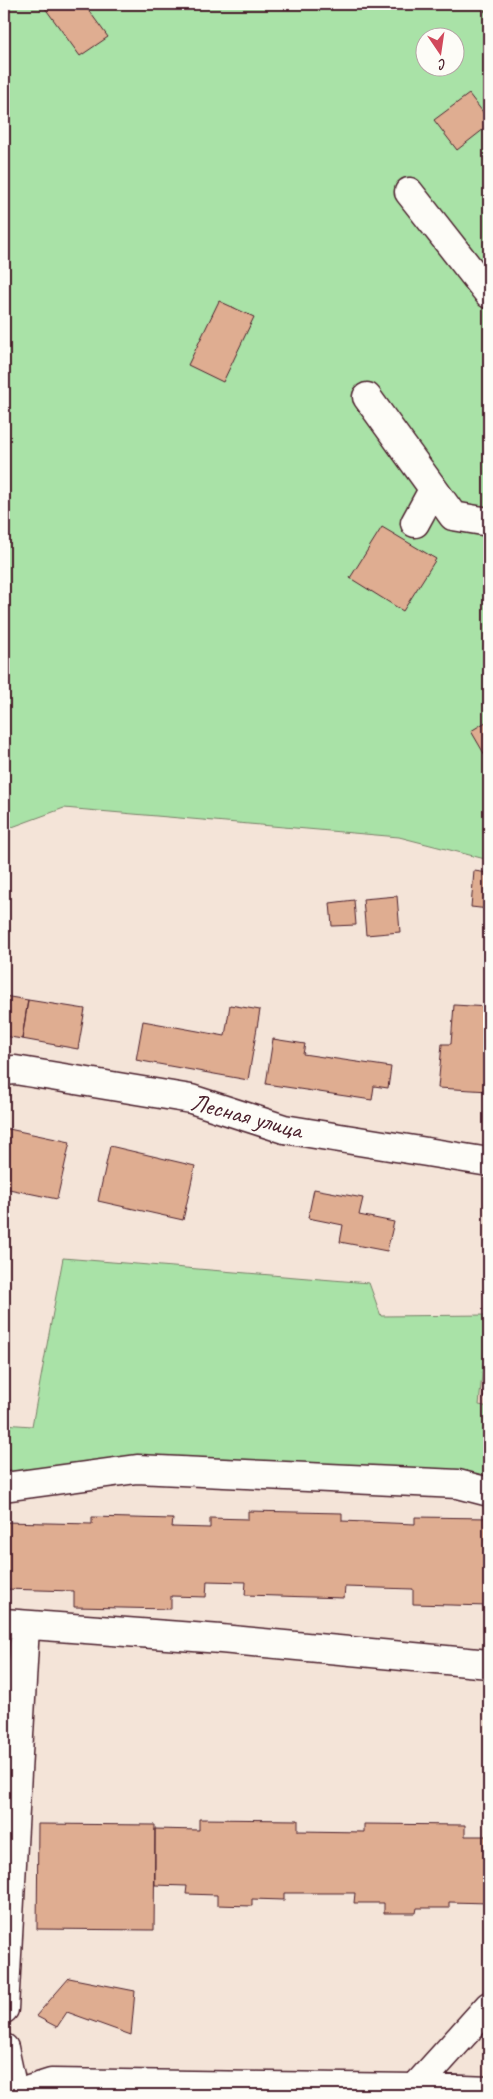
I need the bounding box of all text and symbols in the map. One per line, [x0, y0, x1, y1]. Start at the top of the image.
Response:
north arrow [416, 28, 466, 78]
text: С [435, 55, 448, 74]
street label: Лесная улица [187, 1086, 309, 1147]

